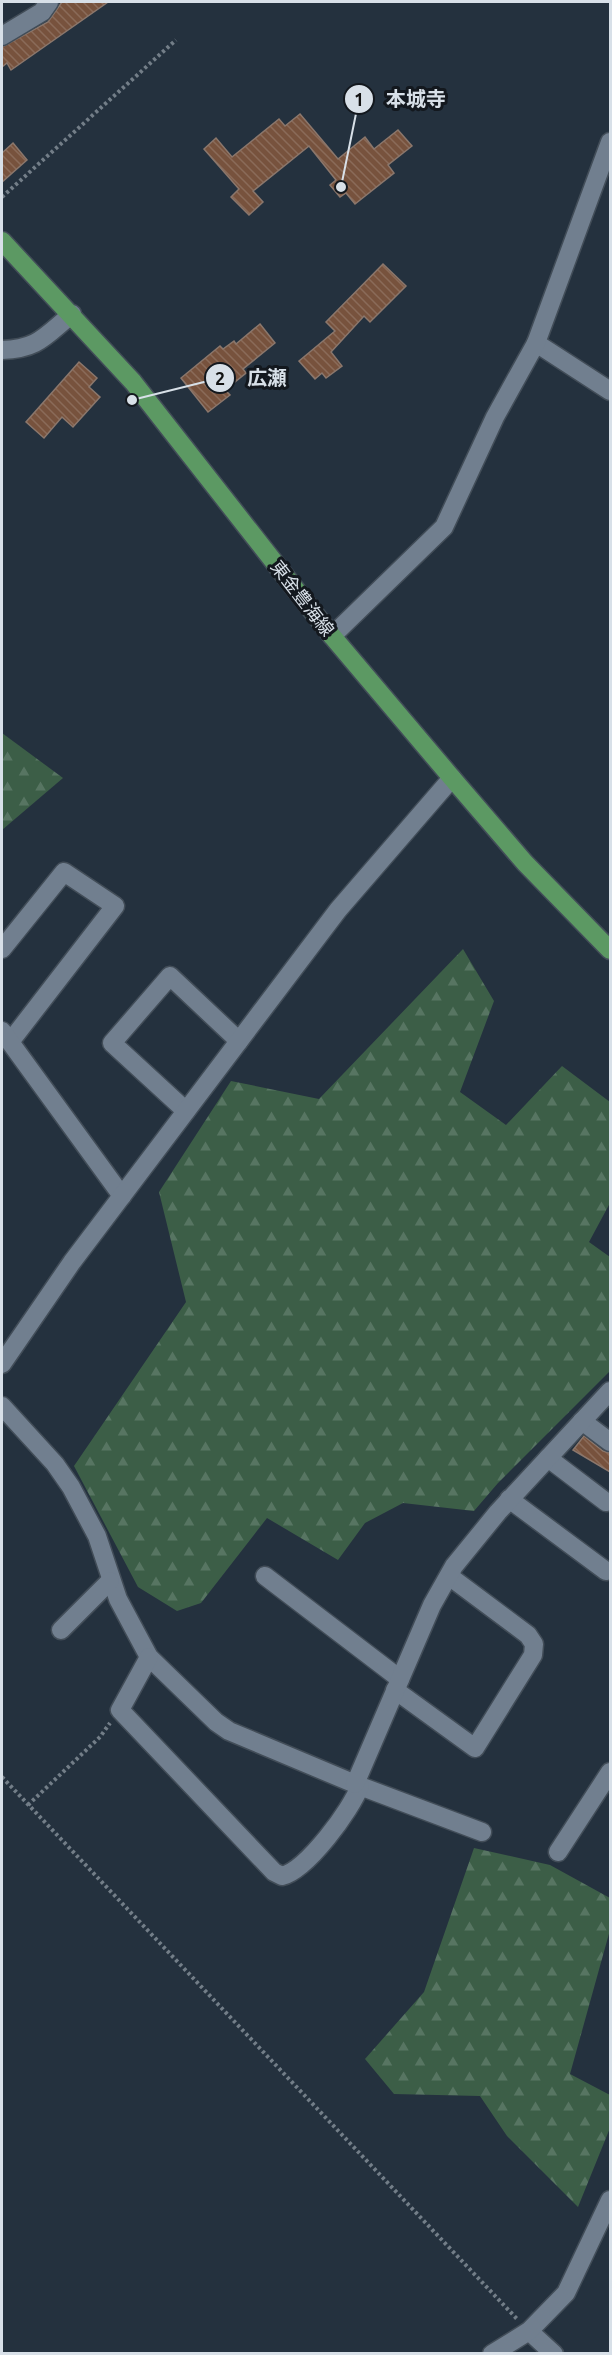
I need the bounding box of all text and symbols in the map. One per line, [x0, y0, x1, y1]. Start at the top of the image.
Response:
callout: 本城寺 [344, 80, 458, 118]
text: 本城寺 [386, 87, 446, 110]
text: 1 [354, 89, 364, 109]
callout: 広瀬 [205, 359, 299, 397]
text: 広瀬 [247, 366, 287, 389]
text: 2 [215, 368, 225, 388]
street label: 東金豊海線 [267, 556, 339, 640]

